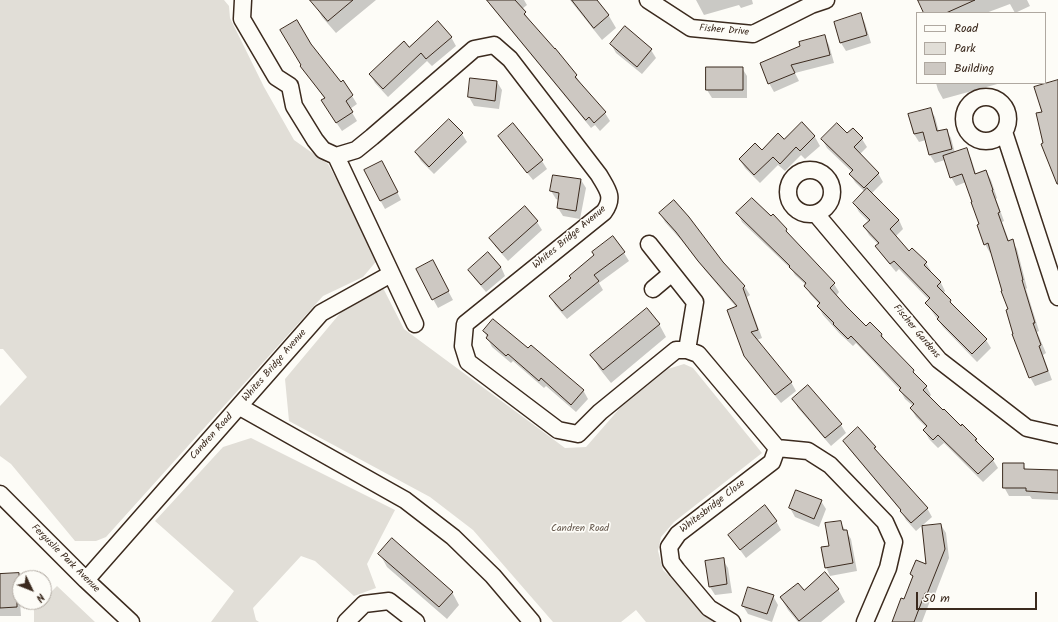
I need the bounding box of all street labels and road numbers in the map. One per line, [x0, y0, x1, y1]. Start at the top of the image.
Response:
street label: Fisher Drive [699, 23, 749, 39]
street label: Whites Bridge Avenue [531, 204, 609, 272]
street label: Fischer Gardens [890, 303, 942, 361]
street label: Whites Bridge Avenue [240, 327, 310, 405]
street label: Candren Road [188, 411, 236, 463]
street label: Whitesbridge Close [678, 478, 748, 536]
street label: Ferguslie Park Avenue [28, 522, 102, 596]

